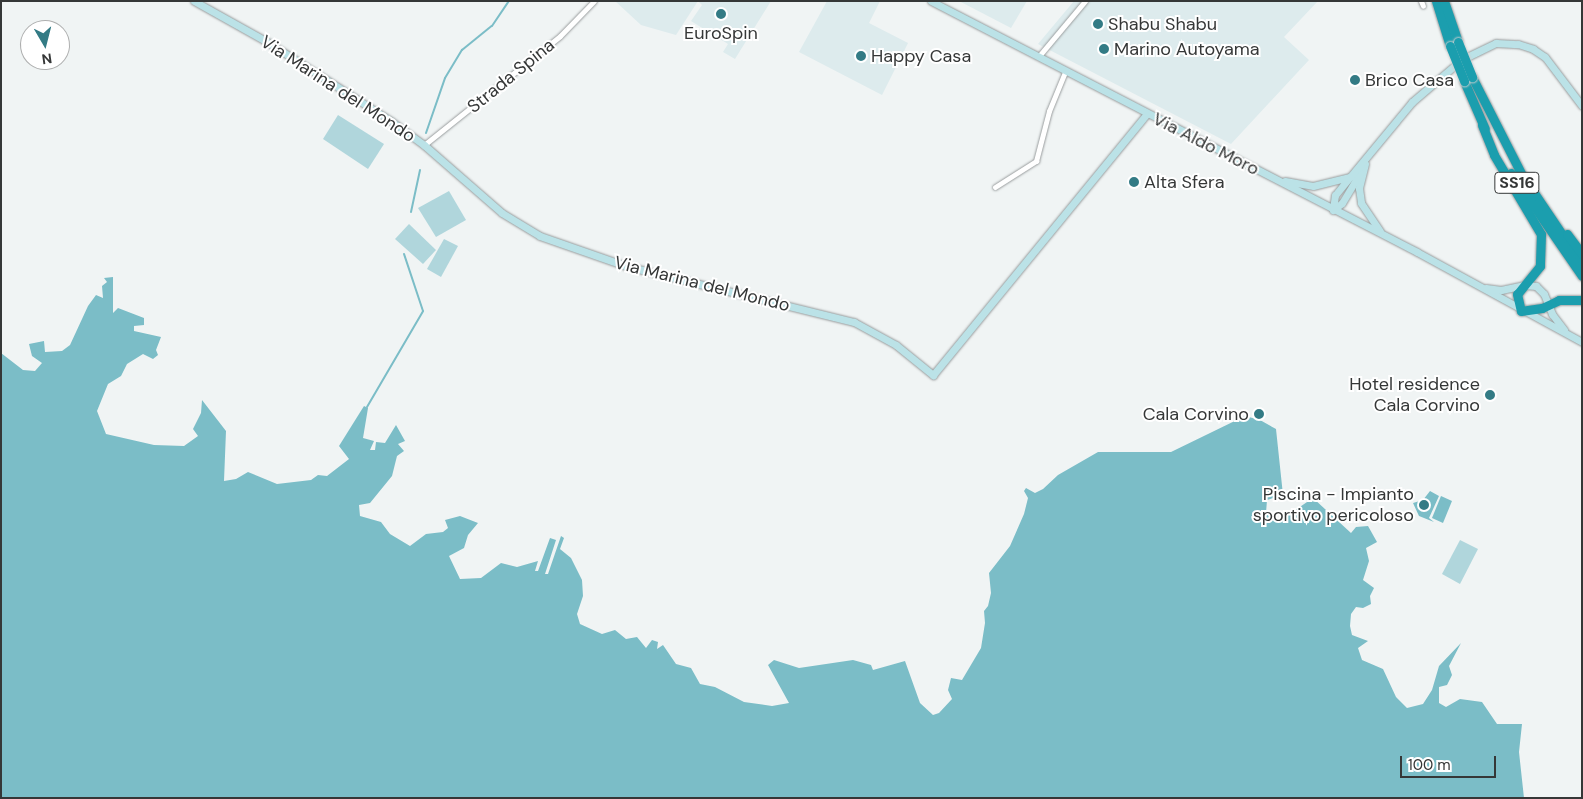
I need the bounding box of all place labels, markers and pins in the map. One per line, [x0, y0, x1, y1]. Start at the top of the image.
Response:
marker: EuroSpin [715, 8, 727, 20]
place label: Shabu Shabu [1108, 13, 1217, 35]
marker: Shabu Shabu [1092, 18, 1104, 30]
place label: EuroSpin [684, 22, 758, 44]
place label: Marino Autoyama [1114, 38, 1260, 60]
marker: Marino Autoyama [1098, 43, 1110, 55]
place label: Happy Casa [871, 45, 971, 67]
marker: Happy Casa [855, 50, 867, 62]
place label: Brico Casa [1365, 69, 1454, 91]
marker: Brico Casa [1349, 74, 1361, 86]
place label: Alta Sfera [1144, 171, 1224, 193]
marker: Alta Sfera [1128, 176, 1140, 188]
place label: Hotel residence Cala Corvino [1349, 374, 1480, 416]
marker: Hotel residence Cala Corvino [1484, 389, 1496, 401]
place label: Cala Corvino [1143, 403, 1249, 425]
marker: Cala Corvino [1253, 408, 1265, 420]
place label: Piscina - Impianto sportivo pericoloso [1253, 484, 1414, 526]
marker: Piscina - Impianto sportivo pericoloso [1418, 499, 1430, 511]

